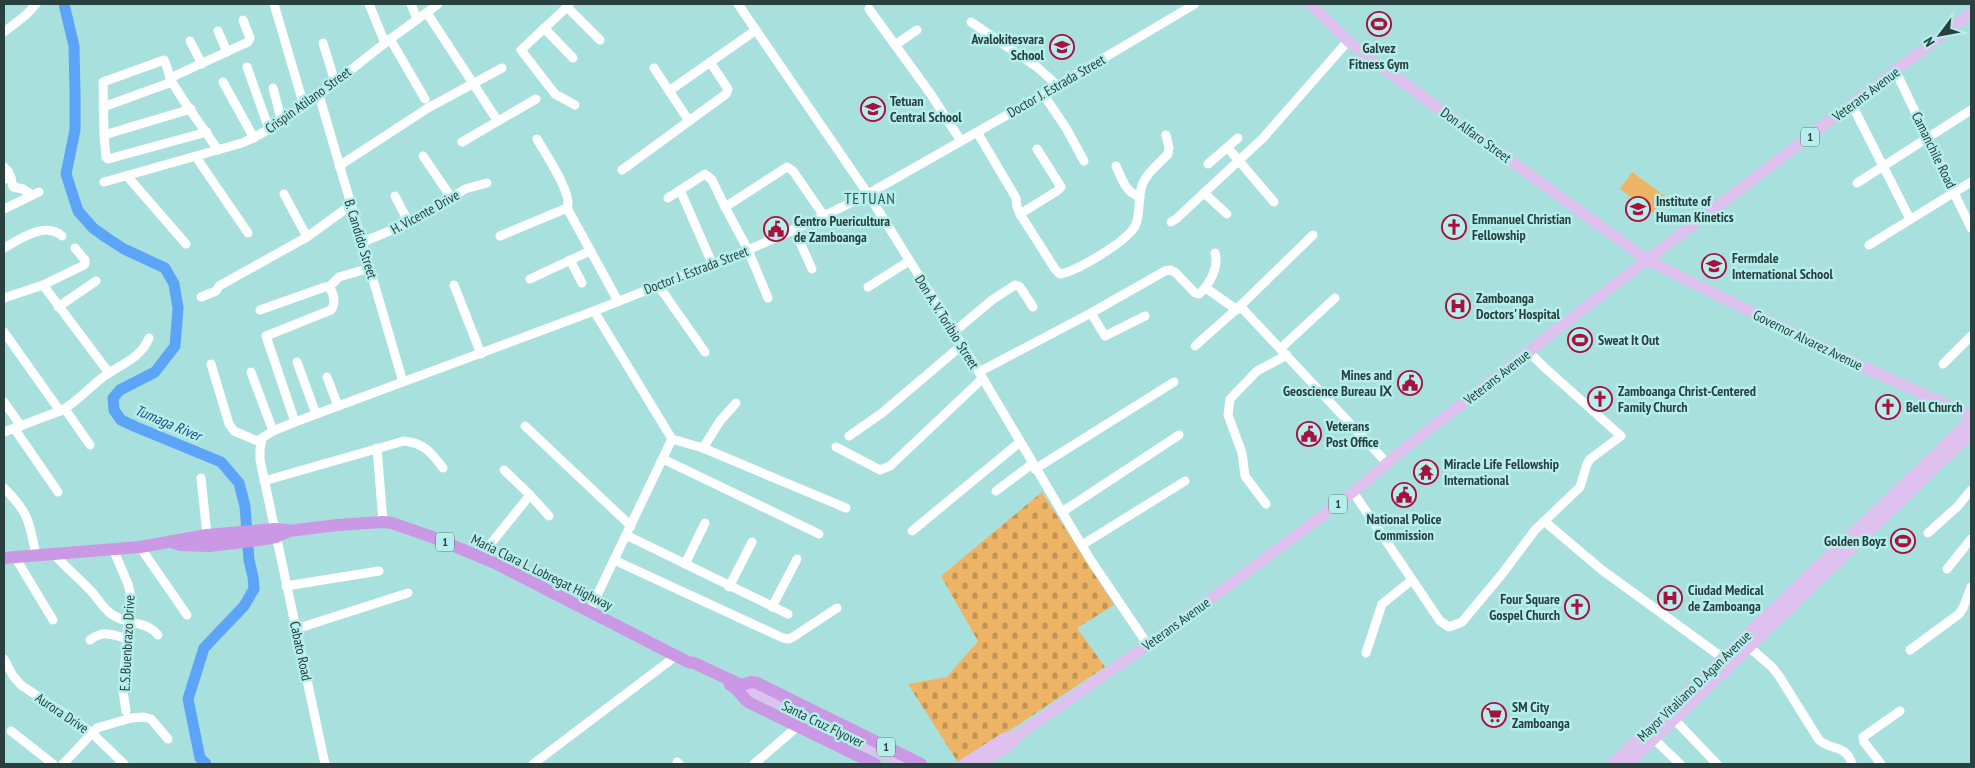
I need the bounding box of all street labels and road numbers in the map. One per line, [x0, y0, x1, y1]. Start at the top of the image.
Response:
street label: Doctor J. Estrada Street [1004, 51, 1108, 121]
street label: Crispin Atilano Street [261, 63, 355, 137]
street label: Veterans Avenue [1828, 63, 1903, 126]
street label: Don Alfaro Street [1437, 103, 1515, 167]
street label: Camanchile Road [1908, 109, 1960, 191]
road number: 1 [1801, 128, 1819, 146]
street label: H. Vicente Drive [387, 186, 463, 238]
street label: B. Candido Street [340, 197, 382, 281]
street label: Doctor J. Estrada Street [641, 242, 751, 298]
street label: Don A. V. Toribio Street [911, 272, 983, 373]
street label: Governor Alvarez Avenue [1750, 306, 1866, 374]
street label: Veterans Avenue [1459, 345, 1534, 409]
road number: 1 [1329, 494, 1347, 514]
street label: Maria Clara L. Lobregat Highway [468, 530, 616, 614]
road number: 1 [436, 532, 454, 552]
street label: Veterans Avenue [1138, 593, 1214, 655]
street label: E.S.Buenbrazo Drive [115, 594, 139, 692]
street label: Cabato Road [286, 620, 316, 682]
street label: Mayor Vitaliano D. Agan Avenue [1633, 627, 1755, 745]
street label: Aurora Drive [32, 689, 92, 737]
street label: Santa Cruz Flyover [779, 696, 867, 752]
road number: 1 [877, 738, 895, 756]

